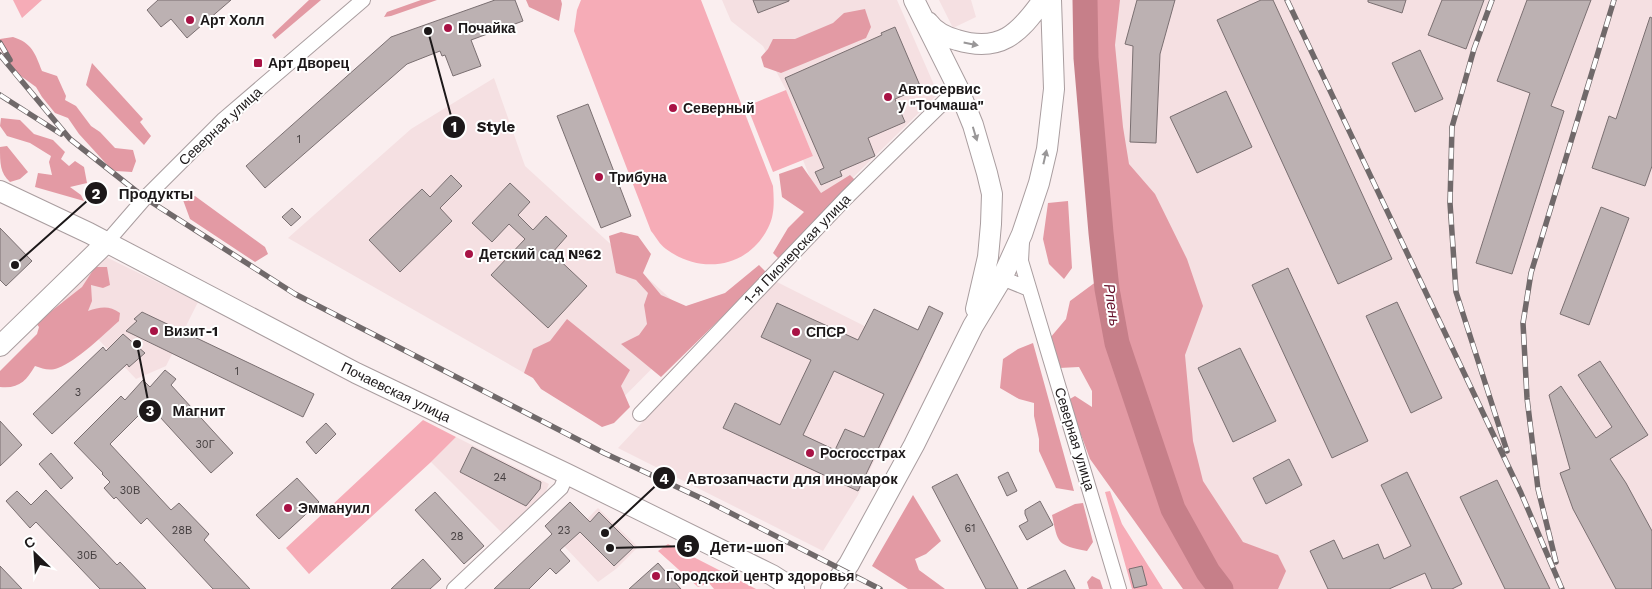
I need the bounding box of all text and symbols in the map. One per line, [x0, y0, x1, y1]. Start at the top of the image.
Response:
place label: Арт Холл [200, 12, 264, 28]
marker: Арт Холл [184, 14, 196, 26]
place label: Почайка [458, 20, 516, 36]
marker: Почайка [442, 22, 454, 34]
one-way arrow [963, 40, 979, 48]
place label: Арт Дворец [268, 55, 350, 71]
marker: Арт Дворец [252, 57, 264, 69]
place label: Автосервис у "Точмаша" [898, 81, 984, 113]
street label: Северная улица [175, 83, 265, 168]
marker: Автосервис у "Точмаша" [882, 91, 894, 103]
place label: Северный [683, 100, 755, 116]
marker: Северный [667, 102, 679, 114]
callout: Style [442, 112, 525, 142]
text: 1 [451, 118, 457, 136]
text: Style [477, 118, 515, 136]
one-way arrow [972, 126, 980, 141]
house number: 1 [297, 133, 301, 146]
one-way arrow [1041, 150, 1049, 165]
place label: Трибуна [609, 169, 667, 185]
marker: Трибуна [593, 171, 605, 183]
callout: Продукты [84, 178, 204, 208]
text: 2 [92, 185, 101, 203]
text: Продукты [119, 185, 193, 203]
street label: 1-я Пионерская улица [741, 191, 854, 307]
place label: Детский сад №62 [479, 246, 601, 262]
marker: Детский сад №62 [463, 248, 475, 260]
water label: Рпень [1100, 283, 1124, 328]
place label: Визит-1 [164, 323, 218, 339]
place label: СПСР [806, 324, 846, 340]
marker: Визит-1 [148, 325, 160, 337]
marker: СПСР [790, 326, 802, 338]
street label: Почаевская улица [339, 359, 454, 426]
house number: 1 [235, 365, 239, 378]
street label: Северная улица [1052, 385, 1098, 493]
house number: 3 [75, 386, 81, 399]
callout: Магнит [137, 396, 235, 426]
text: 3 [146, 402, 155, 420]
text: Магнит [173, 402, 225, 420]
house number: 30Г [195, 438, 215, 451]
place label: Росгосстрах [820, 445, 906, 461]
marker: Росгосстрах [804, 447, 816, 459]
callout: Автозапчасти для иномарок [652, 463, 908, 493]
text: 4 [659, 470, 669, 488]
text: Автозапчасти для иномарок [686, 470, 898, 488]
house number: 24 [494, 471, 507, 484]
house number: 30В [120, 484, 140, 497]
place label: Эммануил [298, 500, 370, 516]
marker: Эммануил [282, 502, 294, 514]
house number: 61 [965, 522, 975, 535]
house number: 28В [172, 524, 192, 537]
house number: 23 [558, 524, 570, 537]
north arrow [10, 529, 60, 579]
house number: 28 [450, 530, 464, 543]
callout: Дети-шоп [675, 531, 795, 561]
text: С [22, 533, 37, 552]
text: 5 [684, 538, 693, 556]
text: Дети-шоп [710, 538, 784, 556]
house number: 30Б [77, 549, 97, 562]
place label: Городской центр здоровья [666, 568, 854, 584]
marker: Городской центр здоровья [650, 570, 662, 582]

